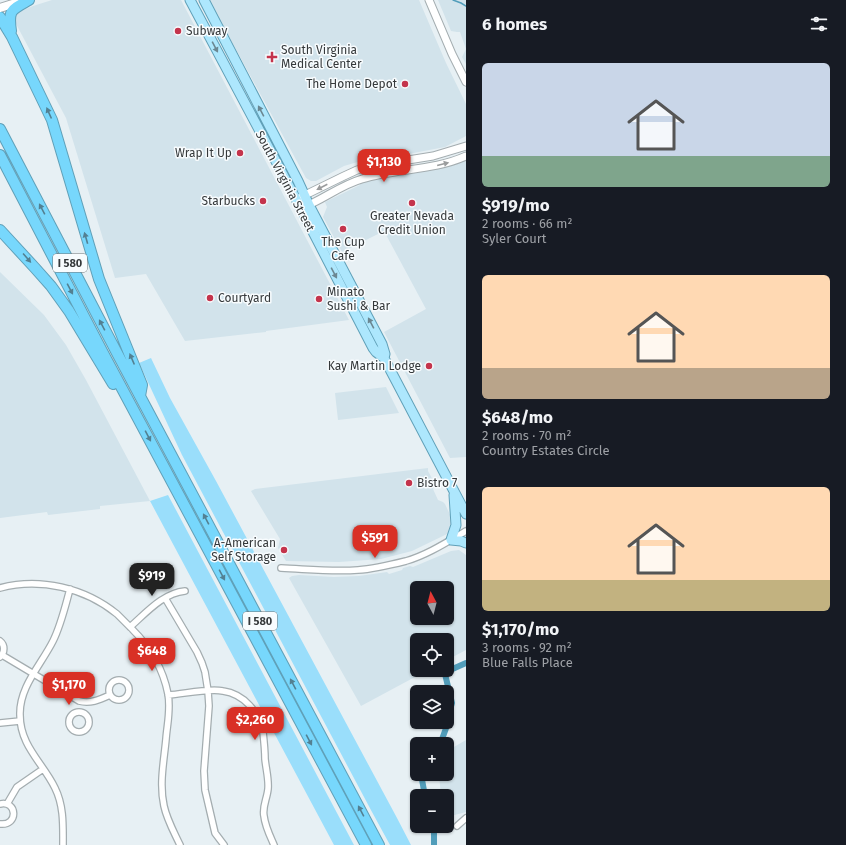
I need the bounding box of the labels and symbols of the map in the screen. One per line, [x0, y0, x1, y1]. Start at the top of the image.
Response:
place label: Subway [186, 24, 227, 38]
marker: Subway [173, 26, 183, 36]
one-way arrow [212, 41, 218, 53]
place label: South Virginia Medical Center [281, 43, 362, 71]
marker: South Virginia Medical Center [266, 51, 278, 63]
place label: The Home Depot [306, 77, 398, 91]
marker: The Home Depot [400, 79, 410, 89]
one-way arrow [258, 105, 264, 117]
one-way arrow [46, 108, 52, 119]
street label: South Virginia Street [253, 128, 318, 234]
place label: Wrap It Up [175, 146, 232, 160]
marker: Wrap It Up [235, 148, 245, 158]
pin: $1,130 [351, 149, 417, 183]
one-way arrow [437, 161, 449, 167]
one-way arrow [316, 184, 327, 190]
place label: Starbucks [202, 194, 255, 208]
marker: Starbucks [258, 196, 268, 206]
marker: Greater Nevada Credit Union [407, 198, 417, 208]
one-way arrow [39, 204, 45, 215]
place label: Greater Nevada Credit Union [370, 209, 454, 237]
marker: The Cup Cafe [338, 224, 348, 234]
one-way arrow [83, 232, 89, 244]
place label: The Cup Cafe [321, 235, 365, 263]
one-way arrow [22, 253, 32, 263]
road number: I 580 [53, 254, 87, 272]
one-way arrow [331, 268, 337, 279]
one-way arrow [67, 284, 73, 295]
place label: Minato Sushi & Bar [327, 285, 390, 313]
place label: Courtyard [218, 291, 271, 305]
marker: Courtyard [205, 293, 215, 303]
marker: Minato Sushi & Bar [314, 294, 324, 304]
one-way arrow [368, 317, 374, 328]
one-way arrow [99, 319, 106, 330]
one-way arrow [129, 354, 135, 365]
place label: Kay Martin Lodge [328, 359, 421, 373]
marker: Kay Martin Lodge [424, 361, 434, 371]
one-way arrow [144, 430, 151, 442]
place label: Bistro 7 [417, 476, 457, 490]
marker: Bistro 7 [404, 478, 414, 488]
one-way arrow [203, 514, 209, 525]
pin: $591 [351, 525, 399, 559]
place label: A-American Self Storage [211, 536, 276, 564]
marker: A-American Self Storage [279, 545, 289, 555]
pin: $919 [128, 563, 176, 597]
one-way arrow [218, 570, 225, 581]
north arrow [410, 581, 454, 625]
road number: I 580 [243, 612, 277, 630]
pin: $648 [128, 638, 176, 672]
pin: $1,170 [36, 672, 102, 706]
one-way arrow [290, 678, 297, 689]
pin: $2,260 [222, 707, 288, 741]
one-way arrow [306, 734, 313, 745]
one-way arrow [358, 805, 364, 816]

